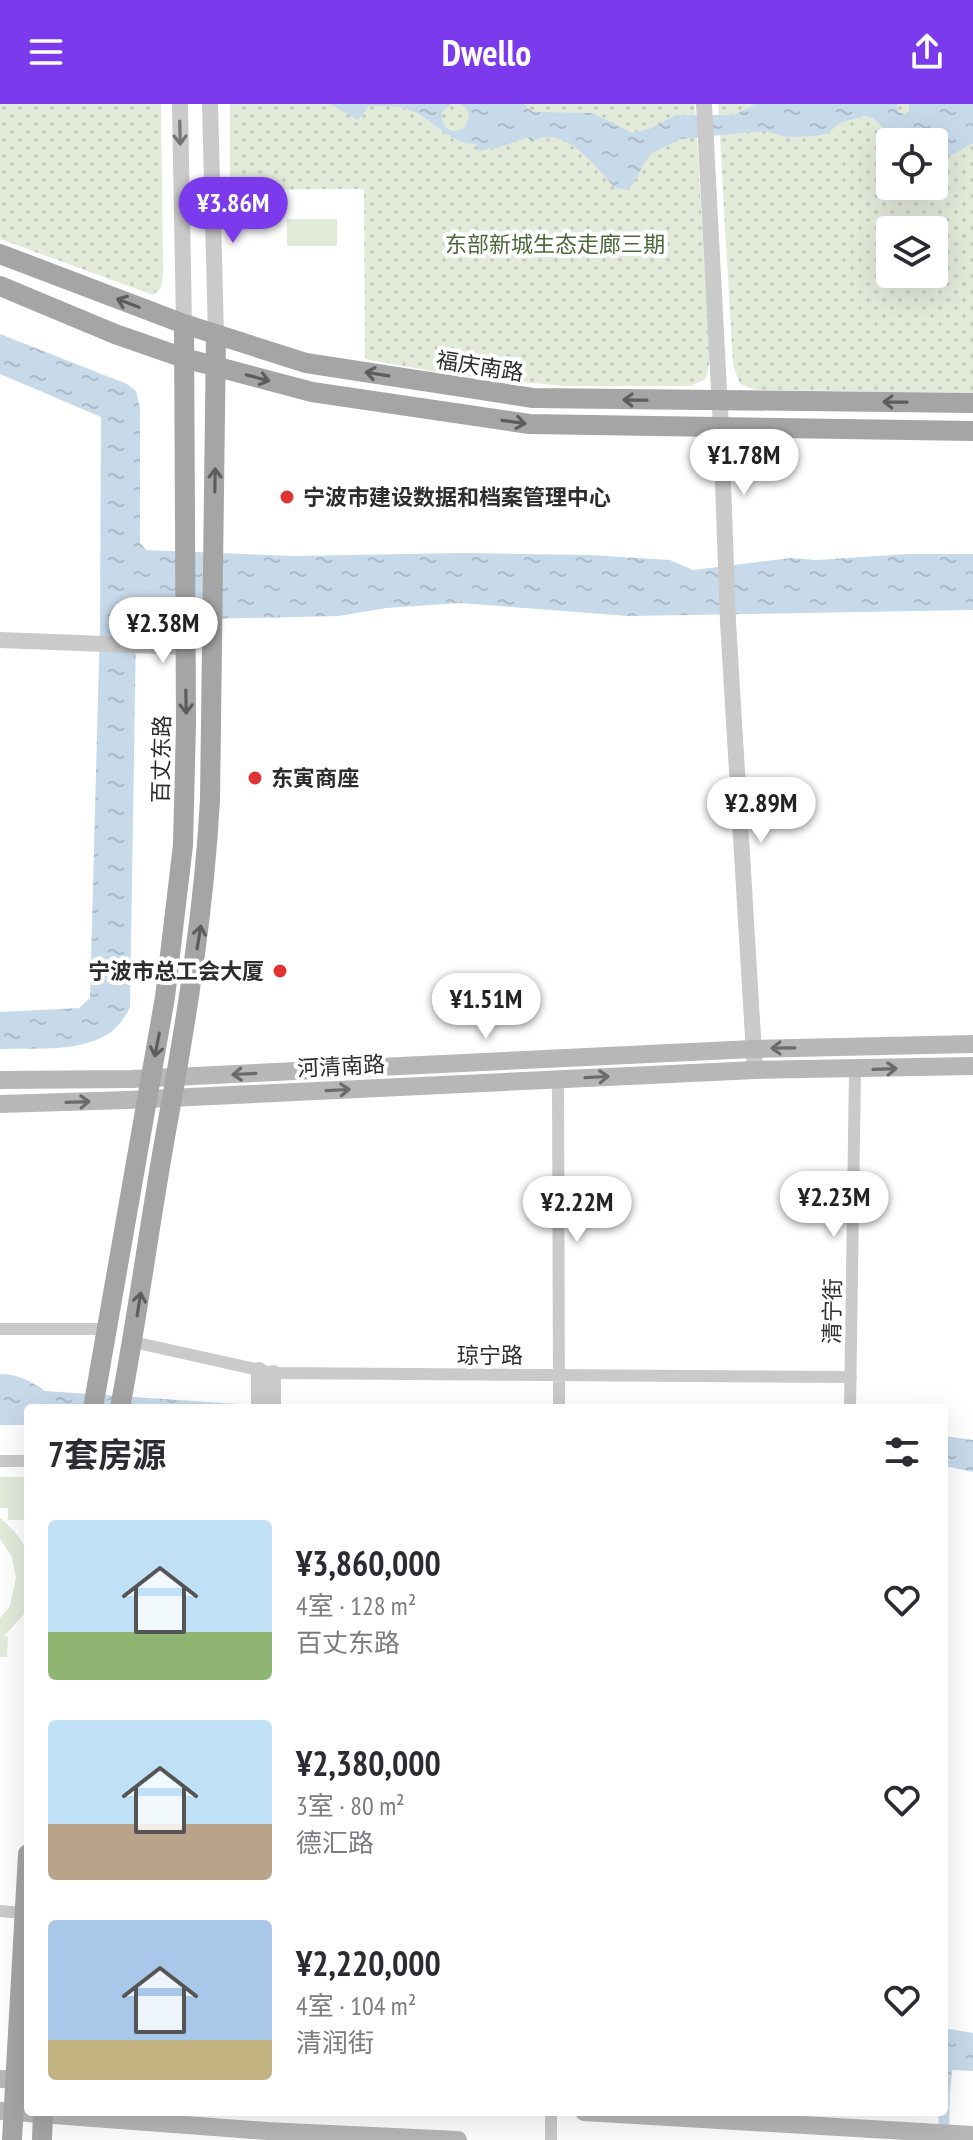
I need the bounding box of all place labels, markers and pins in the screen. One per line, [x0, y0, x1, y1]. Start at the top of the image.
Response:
pin: ¥3.86M [168, 177, 298, 245]
pin: ¥1.78M [679, 429, 809, 497]
place label: 宁波市建设数据和档案管理中心 [303, 483, 611, 511]
marker: 宁波市建设数据和档案管理中心 [278, 488, 296, 506]
pin: ¥2.38M [98, 597, 228, 665]
place label: 东寅商座 [271, 764, 359, 792]
marker: 东寅商座 [246, 769, 264, 787]
pin: ¥2.89M [696, 777, 826, 845]
place label: 宁波市总工会大厦 [88, 957, 264, 985]
marker: 宁波市总工会大厦 [271, 962, 289, 980]
pin: ¥1.51M [421, 973, 551, 1041]
pin: ¥2.23M [769, 1171, 899, 1239]
pin: ¥2.22M [512, 1176, 642, 1244]

